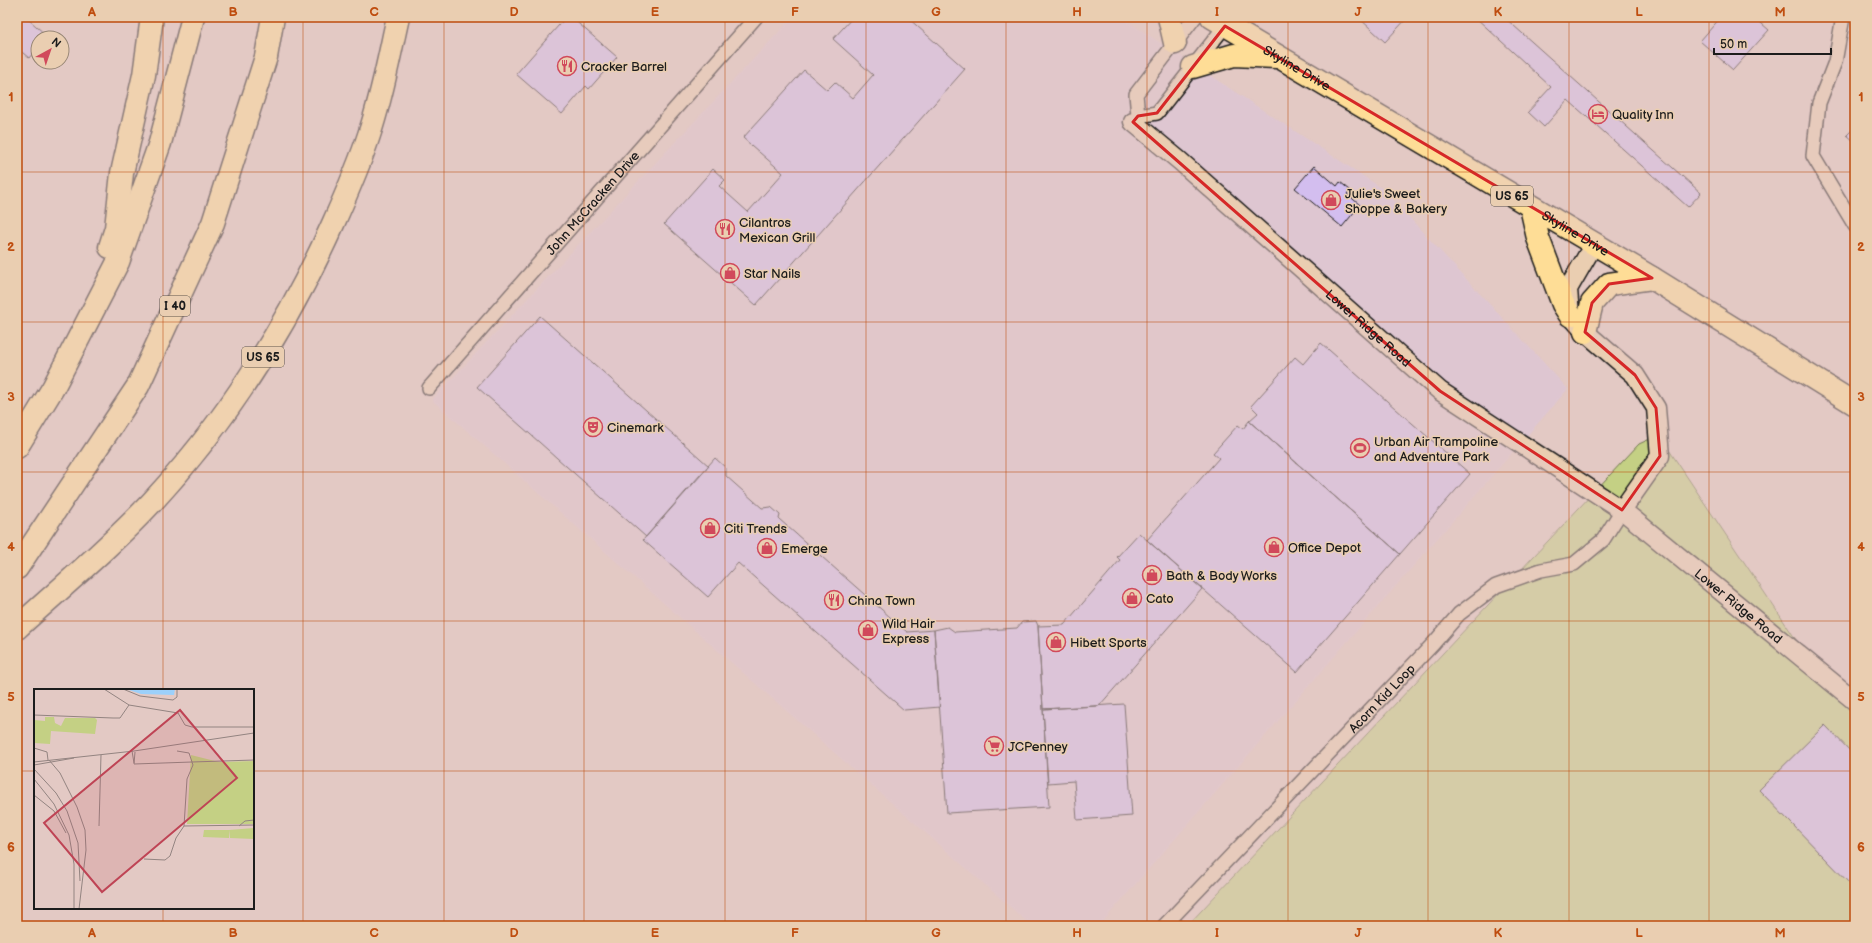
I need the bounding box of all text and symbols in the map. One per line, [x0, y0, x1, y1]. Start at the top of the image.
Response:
text: A [87, 4, 96, 20]
text: B [228, 4, 238, 20]
text: C [369, 4, 379, 20]
text: D [509, 4, 519, 20]
text: E [651, 4, 660, 20]
text: F [791, 4, 799, 20]
text: G [931, 4, 941, 20]
text: H [1072, 4, 1082, 20]
text: I [1215, 4, 1219, 20]
text: J [1354, 4, 1362, 20]
text: K [1494, 4, 1503, 20]
text: L [1635, 4, 1643, 20]
text: M [1774, 4, 1786, 20]
north arrow [30, 30, 70, 70]
scale bar [1714, 30, 1831, 56]
text: N [49, 35, 63, 50]
text: 50 m [1720, 37, 1747, 52]
street label: Skyline Drive [1260, 42, 1333, 95]
restaurant icon: Cracker Barrel [556, 55, 578, 77]
place label: Cracker Barrel [581, 59, 667, 75]
text: 1 [8, 89, 14, 105]
text: 1 [1858, 89, 1864, 105]
hotel icon: Quality Inn [1587, 103, 1609, 125]
place label: Quality Inn [1612, 107, 1674, 123]
street label: John McCracken Drive [543, 148, 643, 259]
place label: Julie's Sweet Shoppe & Bakery [1345, 186, 1447, 217]
road number: US 65 [1491, 186, 1533, 206]
shop icon: Julie's Sweet Shoppe & Bakery [1320, 189, 1342, 211]
street label: Skyline Drive [1539, 208, 1612, 260]
place label: Cilantros Mexican Grill [739, 215, 815, 246]
restaurant icon: Cilantros Mexican Grill [714, 218, 736, 240]
text: 2 [7, 239, 15, 255]
text: 2 [1857, 239, 1865, 255]
shop icon: Star Nails [719, 262, 741, 284]
place label: Star Nails [744, 266, 801, 282]
street label: Lower Ridge Road [1322, 287, 1414, 371]
road number: I 40 [160, 296, 190, 316]
road number: US 65 [242, 347, 284, 367]
text: 3 [7, 389, 15, 405]
text: 3 [1857, 389, 1865, 405]
theatre icon: Cinemark [582, 416, 604, 438]
place label: Cinemark [607, 420, 664, 436]
place label: Urban Air Trampoline and Adventure Park [1374, 434, 1498, 465]
sports icon: Urban Air Trampoline and Adventure Park [1349, 437, 1371, 459]
shop icon: Citi Trends [699, 517, 721, 539]
place label: Citi Trends [724, 521, 788, 537]
shop icon: Office Depot [1263, 536, 1285, 558]
shop icon: Emerge [756, 537, 778, 559]
text: 4 [7, 539, 15, 555]
text: 4 [1857, 539, 1865, 555]
place label: Office Depot [1288, 540, 1361, 556]
place label: Emerge [781, 541, 828, 557]
shop icon: Bath & Body Works [1141, 564, 1163, 586]
street label: Lower Ridge Road [1691, 566, 1785, 647]
place label: Bath & Body Works [1166, 568, 1277, 584]
shop icon: Cato [1121, 587, 1143, 609]
restaurant icon: China Town [823, 589, 845, 611]
place label: Cato [1146, 591, 1174, 607]
place label: China Town [848, 593, 915, 609]
place label: Wild Hair Express [882, 616, 935, 647]
shop icon: Wild Hair Express [857, 619, 879, 641]
shop icon: Hibett Sports [1045, 631, 1067, 653]
place label: Hibett Sports [1070, 635, 1147, 651]
street label: Acorn Kid Loop [1346, 661, 1419, 737]
text: 5 [7, 689, 15, 705]
inset map [34, 689, 254, 909]
text: 5 [1857, 689, 1865, 705]
supermarket icon: JCPenney [983, 735, 1005, 757]
place label: JCPenney [1008, 739, 1068, 755]
text: 6 [7, 839, 15, 855]
text: 6 [1857, 839, 1865, 855]
text: A [87, 925, 96, 941]
text: B [228, 925, 238, 941]
text: C [369, 925, 379, 941]
text: D [509, 925, 519, 941]
text: E [651, 925, 660, 941]
text: F [791, 925, 799, 941]
text: G [931, 925, 941, 941]
text: H [1072, 925, 1082, 941]
text: I [1215, 925, 1219, 941]
text: J [1354, 925, 1362, 941]
text: K [1494, 925, 1503, 941]
text: L [1635, 925, 1643, 941]
text: M [1774, 925, 1786, 941]

